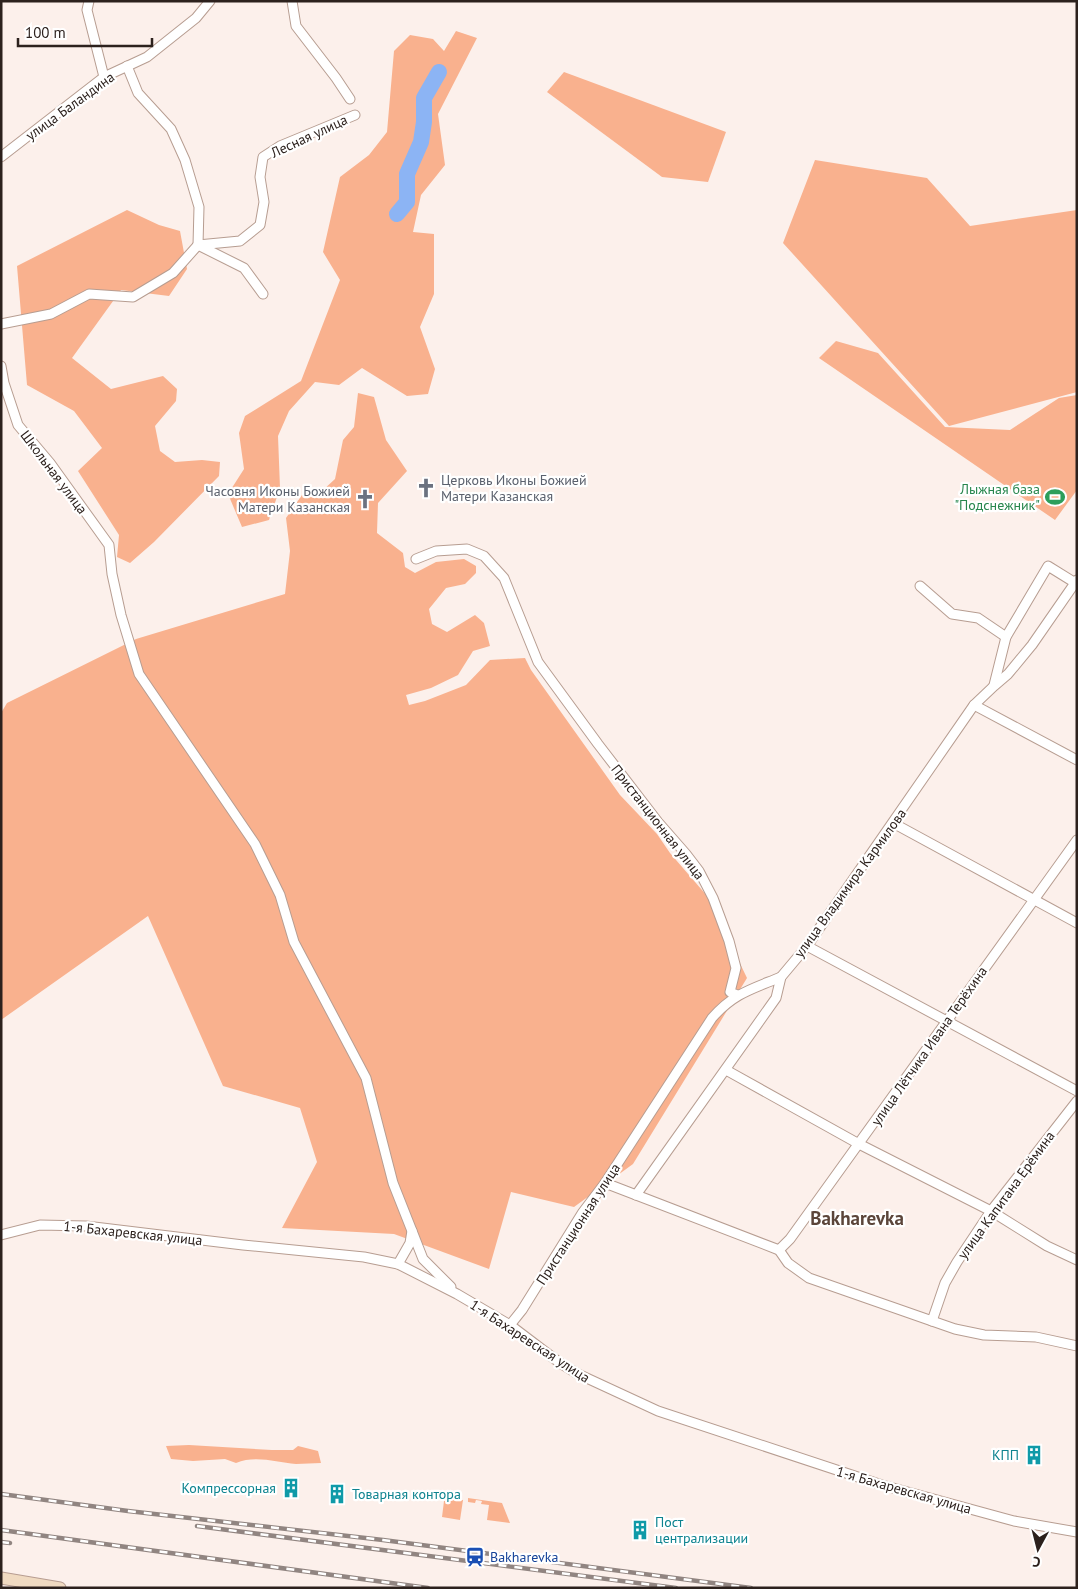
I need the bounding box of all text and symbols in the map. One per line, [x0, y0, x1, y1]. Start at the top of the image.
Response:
scale bar [18, 15, 151, 47]
text: 100 m [25, 23, 66, 42]
street label: улица Баландина [22, 68, 118, 144]
street label: Лесная улица [267, 110, 350, 162]
street label: Школьная улица [17, 427, 91, 518]
place label: Церковь Иконы Божией Матери Казанская [441, 471, 587, 505]
church icon: Церковь Иконы Божией Матери Казанская [415, 477, 437, 499]
place label: Лыжная база "Подснежник" [954, 480, 1040, 514]
place label: Часовня Иконы Божией Матери Казанская [205, 482, 350, 516]
sports icon: Лыжная база "Подснежник" [1044, 486, 1066, 508]
church icon: Часовня Иконы Божией Матери Казанская [354, 488, 376, 510]
street label: Пристанционная улица [607, 761, 709, 883]
street label: улица Владимира Кармилова [790, 805, 910, 961]
street label: улица Лётчика Ивана Терёхина [867, 963, 991, 1129]
street label: улица Капитана Ерёмина [953, 1127, 1059, 1263]
street label: Пристанционная улица [532, 1160, 624, 1288]
district label: Bakharevka [810, 1206, 904, 1230]
street label: 1-я Бахаревская улица [63, 1217, 203, 1249]
street label: 1-я Бахаревская улица [467, 1295, 593, 1387]
building icon: КПП [1023, 1444, 1045, 1466]
place label: КПП [992, 1446, 1019, 1464]
street label: 1-я Бахаревская улица [834, 1462, 974, 1518]
building icon: Компрессорная [280, 1477, 302, 1499]
place label: Компрессорная [182, 1479, 276, 1497]
building icon: Товарная контора [326, 1483, 348, 1505]
place label: Товарная контора [352, 1485, 461, 1503]
place label: Пост централизации [655, 1513, 748, 1547]
building icon: Пост централизации [629, 1519, 651, 1541]
north arrow [1013, 1524, 1063, 1574]
station icon: Bakharevka [464, 1546, 486, 1568]
place label: Bakharevka [490, 1548, 558, 1566]
text: С [1031, 1552, 1041, 1571]

